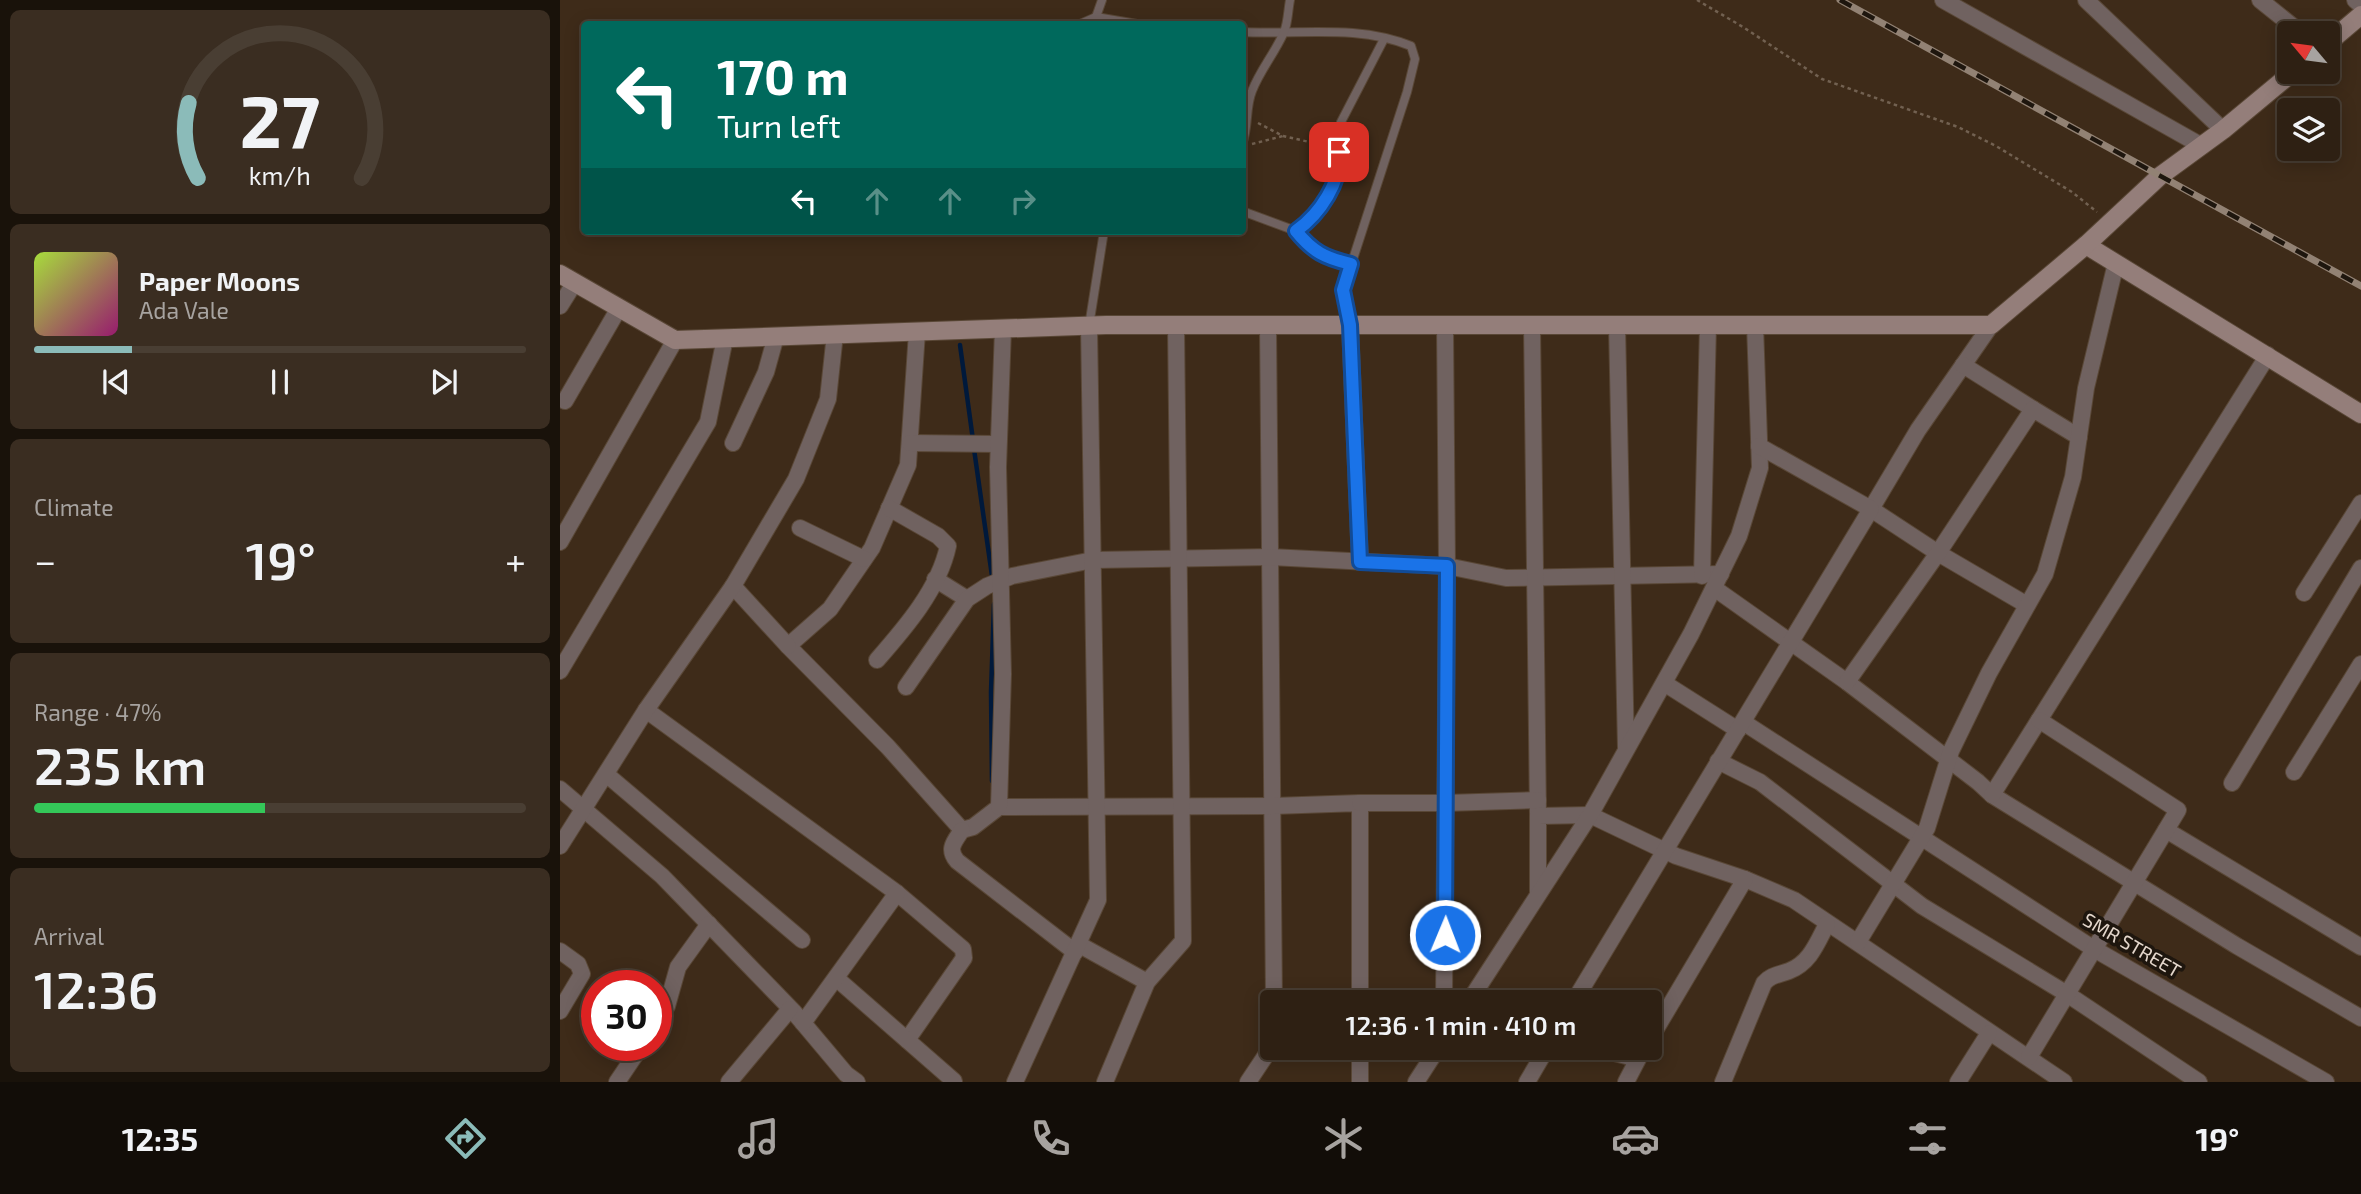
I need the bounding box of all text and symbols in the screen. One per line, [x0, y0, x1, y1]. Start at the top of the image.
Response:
north arrow [2277, 21, 2340, 84]
map controls [2277, 21, 2340, 161]
text: 170 m [717, 46, 849, 105]
icon: left [602, 49, 693, 140]
text: 27 [240, 76, 320, 164]
button: layers [2277, 98, 2340, 161]
text: Turn left [717, 106, 841, 144]
pin [1309, 122, 1369, 182]
icon: arrive [1320, 133, 1358, 171]
text: km/h [249, 160, 311, 190]
icon: left [785, 182, 823, 220]
icon: ahead [858, 182, 896, 220]
icon: ahead [931, 182, 969, 220]
icon: right [1004, 182, 1042, 220]
text: Paper Moons [139, 265, 300, 296]
text: Ada Vale [139, 296, 229, 324]
icon: previous [97, 363, 135, 401]
icon: pause [261, 363, 299, 401]
icon: next [425, 363, 463, 401]
text: Climate [34, 493, 114, 521]
text: 19° [245, 528, 316, 590]
text: − [34, 537, 56, 583]
text: + [505, 537, 526, 583]
text: Range · 47% [34, 698, 161, 726]
text: 235 km [34, 733, 206, 795]
position arrow [1408, 898, 1482, 972]
street label: SMR STREET [2079, 907, 2185, 982]
text: Arrival [34, 922, 104, 950]
text: 12:36 [34, 957, 158, 1019]
speed limit sign: 30 [581, 970, 672, 1061]
text: 12:36 · 1 min · 410 m [1346, 1009, 1576, 1040]
icon: directions [441, 1114, 490, 1163]
icon: music [734, 1114, 783, 1163]
icon: phone [1026, 1114, 1075, 1163]
icon: climate [1319, 1114, 1368, 1163]
icon: car [1611, 1114, 1660, 1163]
icon: filters [1903, 1114, 1952, 1163]
text: 12:35 [122, 1119, 198, 1157]
text: 19° [2196, 1119, 2239, 1157]

